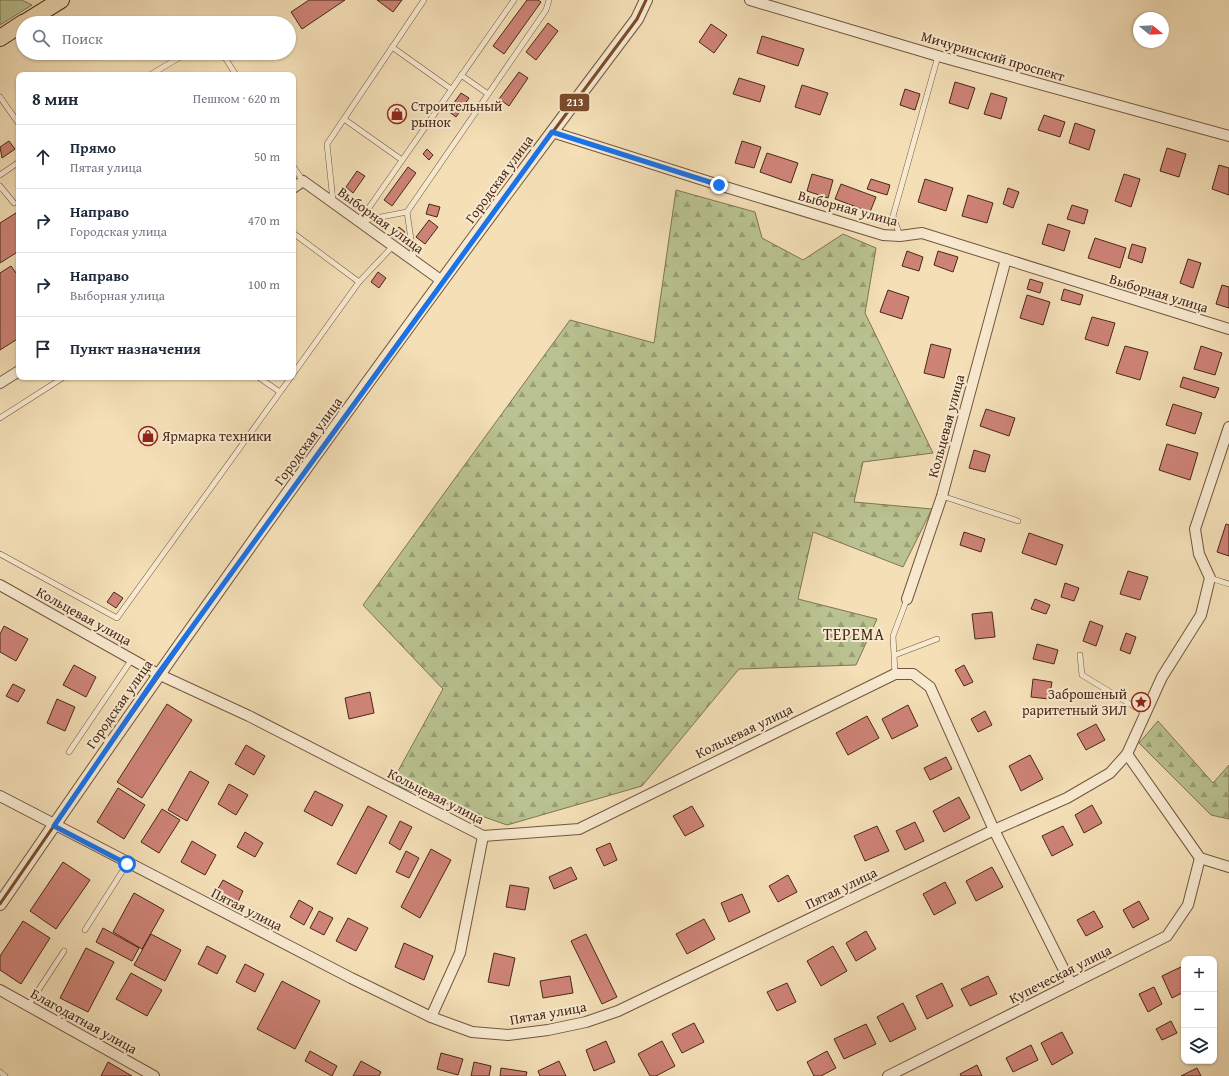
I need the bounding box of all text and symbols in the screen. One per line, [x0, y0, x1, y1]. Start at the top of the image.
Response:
north arrow [1133, 12, 1169, 48]
search box [16, 16, 296, 60]
street label: Мичуринский проспект [919, 26, 1067, 86]
icon: search [30, 27, 52, 49]
text: Поиск [62, 28, 103, 49]
text: 8 мин [32, 86, 78, 111]
text: Пешком · 620 m [193, 89, 280, 108]
line badge: 213 [559, 93, 590, 112]
text: 213 [566, 94, 584, 110]
place label: Строительный рынок [411, 96, 502, 132]
shop icon: Строительный рынок [386, 103, 408, 125]
street label: Городская улица [460, 131, 538, 227]
text: Прямо [70, 137, 116, 158]
icon: ahead [32, 146, 54, 168]
text: 50 m [254, 147, 280, 166]
text: Пятая улица [70, 158, 142, 177]
route end [710, 176, 728, 194]
street label: Выборная улица [334, 182, 429, 258]
street label: Выборная улица [796, 185, 900, 231]
text: Направо [70, 201, 129, 222]
icon: right [32, 210, 54, 232]
text: 470 m [248, 211, 280, 230]
text: Городская улица [70, 222, 167, 241]
text: Направо [70, 265, 129, 286]
street label: Выборная улица [1107, 268, 1211, 318]
icon: right [32, 274, 54, 296]
text: 100 m [248, 275, 280, 294]
text: Выборная улица [70, 286, 165, 305]
icon: arrive [32, 338, 54, 360]
text: Пункт назначения [70, 338, 201, 359]
street label: Кольцевая улица [923, 372, 969, 480]
street label: Городская улица [269, 393, 347, 489]
shop icon: Ярмарка техники [137, 425, 159, 447]
place label: Ярмарка техники [161, 426, 272, 446]
street label: Кольцевая улица [33, 582, 136, 651]
district label: ТЕРЕМА [823, 622, 885, 646]
street label: Городская улица [81, 655, 157, 752]
place label: Заброшеный раритетный ЗИЛ [1022, 684, 1127, 720]
place icon: Заброшеный раритетный ЗИЛ [1130, 691, 1152, 713]
street label: Кольцевая улица [692, 699, 796, 763]
street label: Кольцевая улица [384, 763, 488, 829]
route start [118, 855, 136, 873]
street label: Пятая улица [802, 862, 881, 914]
street label: Пятая улица [208, 882, 286, 936]
street label: Купеческая улица [1005, 939, 1115, 1008]
map controls [1181, 956, 1217, 1064]
button: + [1181, 956, 1217, 992]
street label: Благодатная улица [27, 983, 141, 1059]
button: − [1181, 992, 1217, 1028]
street label: Пятая улица [508, 996, 588, 1030]
button: layers [1181, 1028, 1217, 1064]

